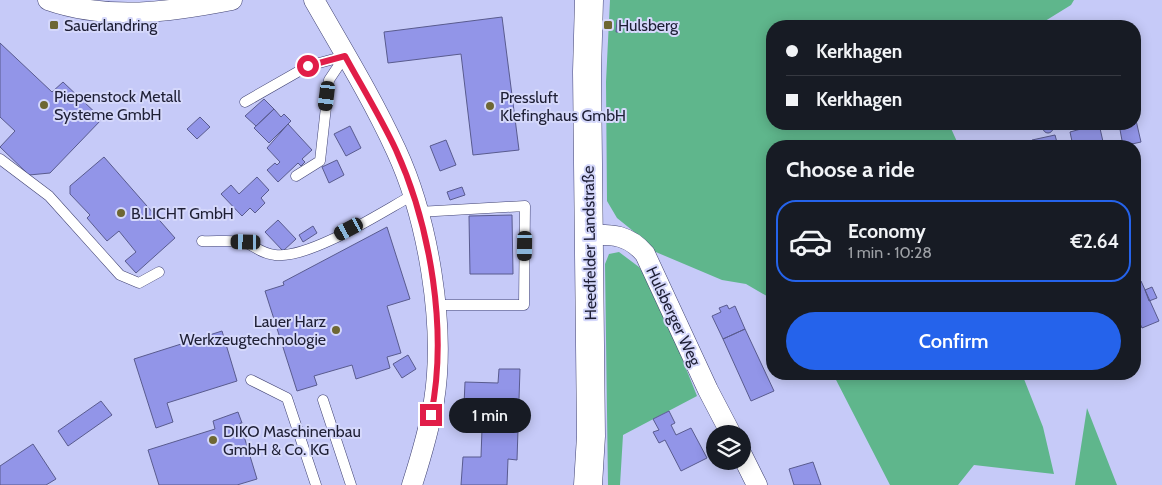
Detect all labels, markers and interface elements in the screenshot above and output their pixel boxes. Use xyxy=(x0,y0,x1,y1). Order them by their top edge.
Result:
place label: Sauerlandring xyxy=(64,16,158,35)
place label: Hulsberg xyxy=(618,16,679,35)
marker: Sauerlandring xyxy=(48,19,60,31)
marker: Hulsberg xyxy=(602,19,614,31)
text: Kerkhagen xyxy=(816,40,902,63)
route start xyxy=(297,55,319,77)
car xyxy=(317,80,336,112)
place label: Piepenstock Metall Systeme GmbH xyxy=(54,87,181,124)
place label: Pressluft Klefinghaus GmbH xyxy=(500,88,626,125)
text: Kerkhagen xyxy=(816,88,902,111)
marker: Piepenstock Metall Systeme GmbH xyxy=(38,99,50,111)
marker: Pressluft Klefinghaus GmbH xyxy=(484,100,496,112)
text: Choose a ride xyxy=(786,156,915,183)
street label: Heedfelder Landstraße xyxy=(579,166,600,320)
place label: B.LICHT GmbH xyxy=(131,204,234,223)
marker: B.LICHT GmbH xyxy=(115,207,127,219)
car xyxy=(332,215,365,243)
icon: car xyxy=(788,219,833,264)
text: Economy xyxy=(848,220,926,243)
text: €2.64 xyxy=(1070,230,1119,253)
car xyxy=(517,231,532,261)
car xyxy=(230,234,261,250)
text: 1 min · 10:28 xyxy=(848,243,932,262)
street label: Hulsberger Weg xyxy=(642,264,705,370)
place label: Lauer Harz Werkzeugtechnologie xyxy=(180,312,326,349)
button: Confirm xyxy=(786,312,1121,370)
marker: Lauer Harz Werkzeugtechnologie xyxy=(330,324,342,336)
callout: 1 min xyxy=(448,398,531,432)
route end xyxy=(420,404,442,426)
text: 1 min xyxy=(472,406,508,425)
place label: DIKO Maschinenbau GmbH & Co. KG xyxy=(223,422,361,459)
map controls xyxy=(706,425,751,470)
button: layers xyxy=(706,425,751,470)
marker: DIKO Maschinenbau GmbH & Co. KG xyxy=(207,434,219,446)

